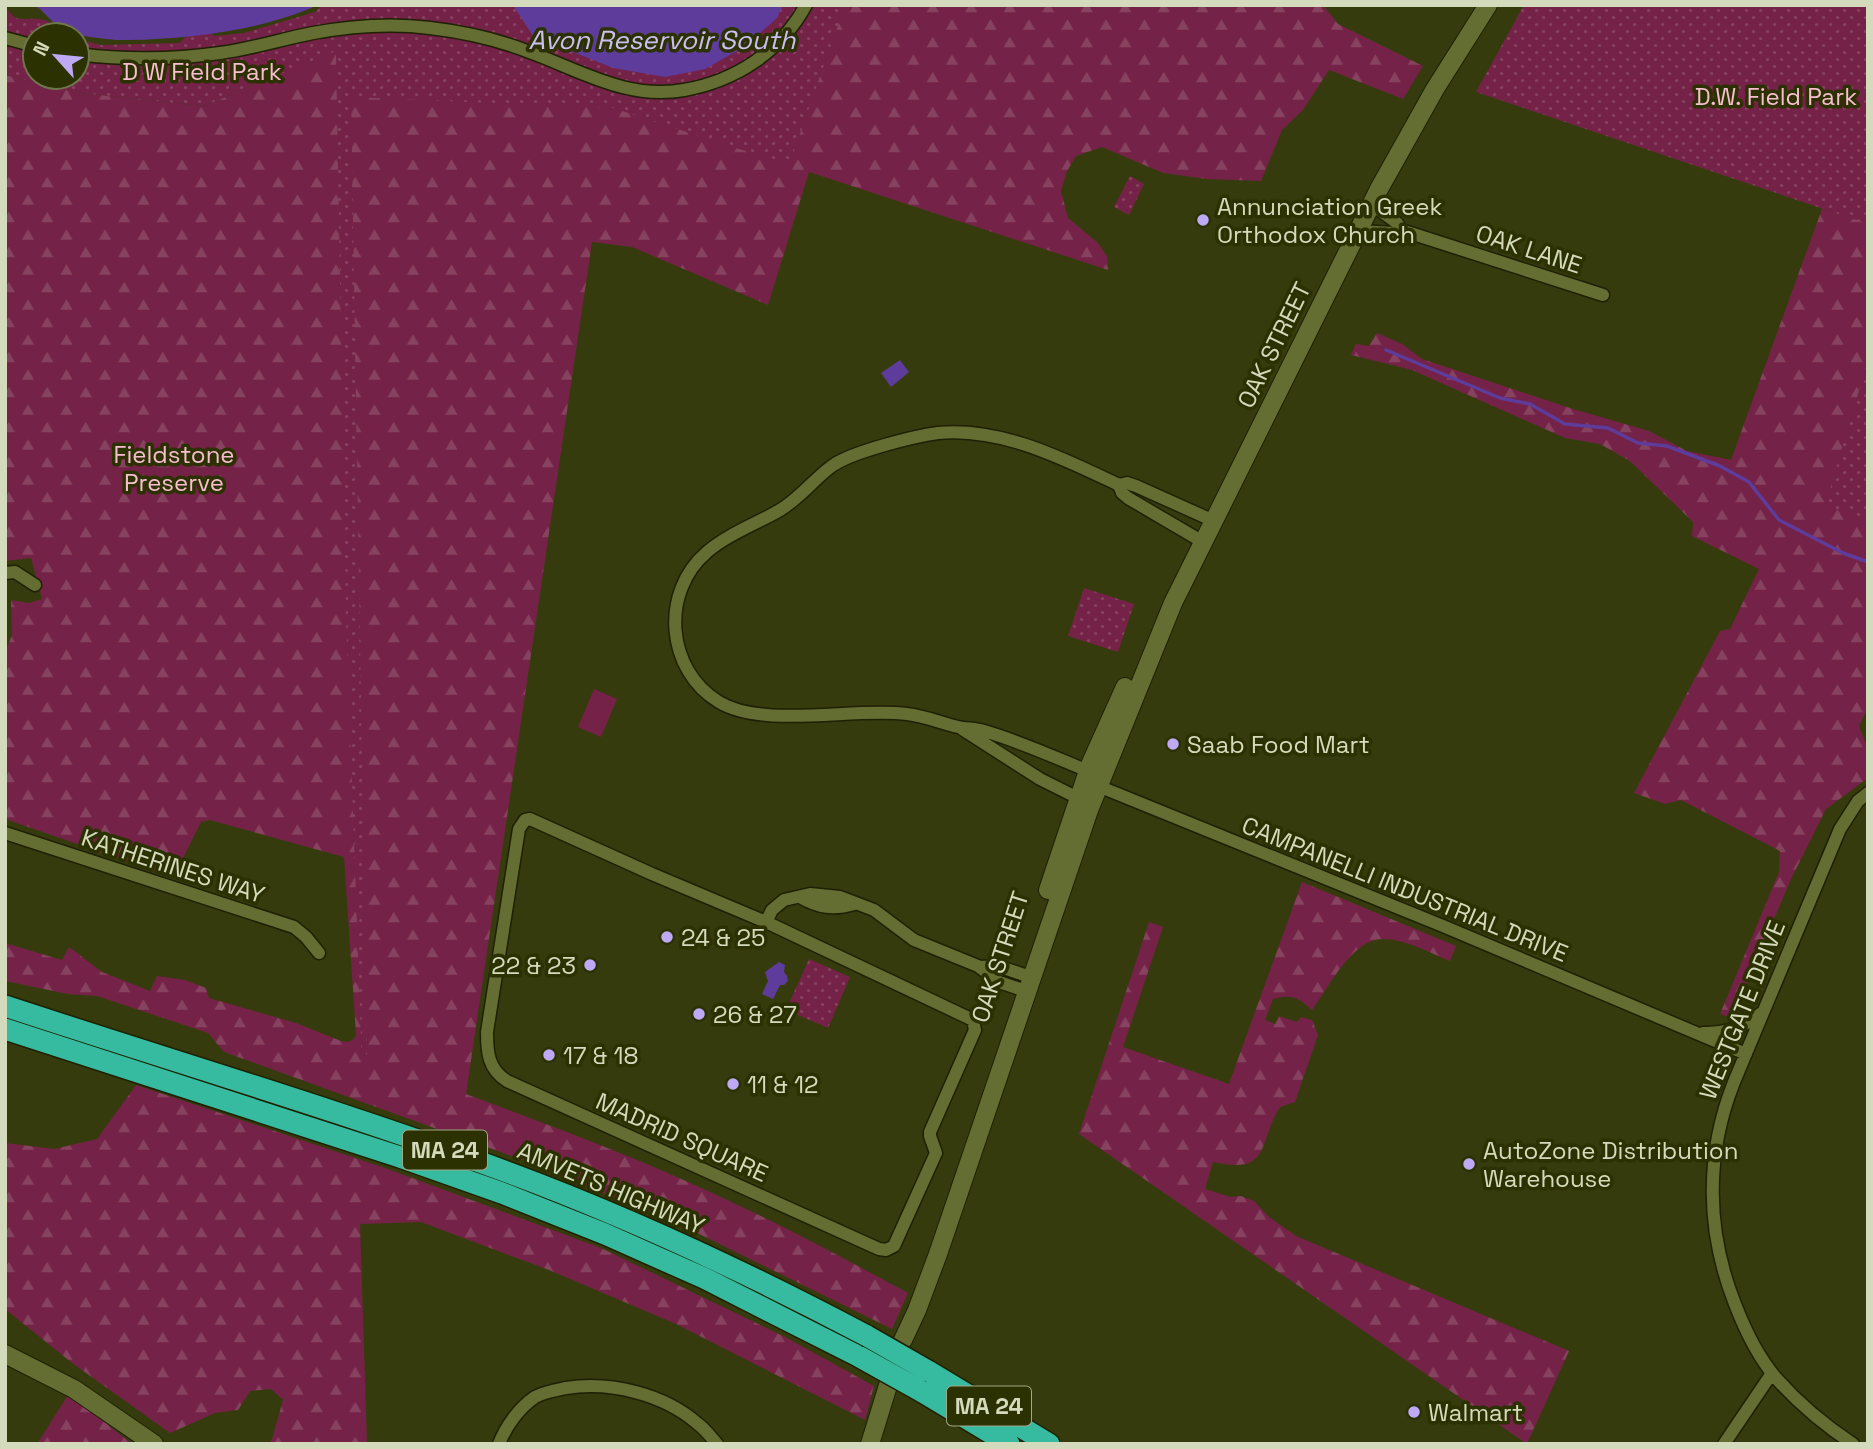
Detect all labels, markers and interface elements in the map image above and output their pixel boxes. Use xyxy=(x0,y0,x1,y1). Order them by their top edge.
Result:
north arrow xyxy=(21,21,91,91)
water label: Avon Reservoir South xyxy=(529,23,797,57)
text: N xyxy=(27,37,55,60)
park label: D W Field Park xyxy=(122,56,282,87)
park label: D.W. Field Park xyxy=(1695,81,1857,112)
place label: Annunciation Greek Orthodox Church xyxy=(1217,191,1443,250)
marker: Annunciation Greek Orthodox Church xyxy=(1195,212,1211,228)
street label: OAK LANE xyxy=(1472,217,1586,281)
street label: OAK STREET xyxy=(1230,277,1318,413)
park label: Fieldstone Preserve xyxy=(113,439,235,498)
place label: Saab Food Mart xyxy=(1187,729,1370,760)
marker: Saab Food Mart xyxy=(1165,736,1181,752)
street label: CAMPANELLI INDUSTRIAL DRIVE xyxy=(1237,809,1573,969)
street label: KATHERINES WAY xyxy=(77,822,269,910)
street label: OAK STREET xyxy=(964,887,1036,1027)
street label: WESTGATE DRIVE xyxy=(1692,916,1792,1104)
place label: 24 & 25 xyxy=(681,922,765,953)
marker: 24 & 25 xyxy=(659,929,675,945)
place label: 22 & 23 xyxy=(491,950,576,981)
marker: 22 & 23 xyxy=(582,957,598,973)
place label: 26 & 27 xyxy=(713,999,797,1030)
marker: 26 & 27 xyxy=(691,1006,707,1022)
place label: 17 & 18 xyxy=(563,1040,638,1071)
marker: 17 & 18 xyxy=(541,1047,557,1063)
place label: 11 & 12 xyxy=(747,1069,818,1100)
marker: 11 & 12 xyxy=(725,1076,741,1092)
street label: MADRID SQUARE xyxy=(591,1085,773,1189)
road number: MA 24 xyxy=(403,1130,487,1170)
street label: AMVETS HIGHWAY xyxy=(513,1135,710,1242)
place label: AutoZone Distribution Warehouse xyxy=(1483,1135,1738,1194)
marker: AutoZone Distribution Warehouse xyxy=(1461,1156,1477,1172)
road number: MA 24 xyxy=(947,1386,1031,1426)
place label: Walmart xyxy=(1428,1397,1523,1428)
marker: Walmart xyxy=(1406,1404,1422,1420)

